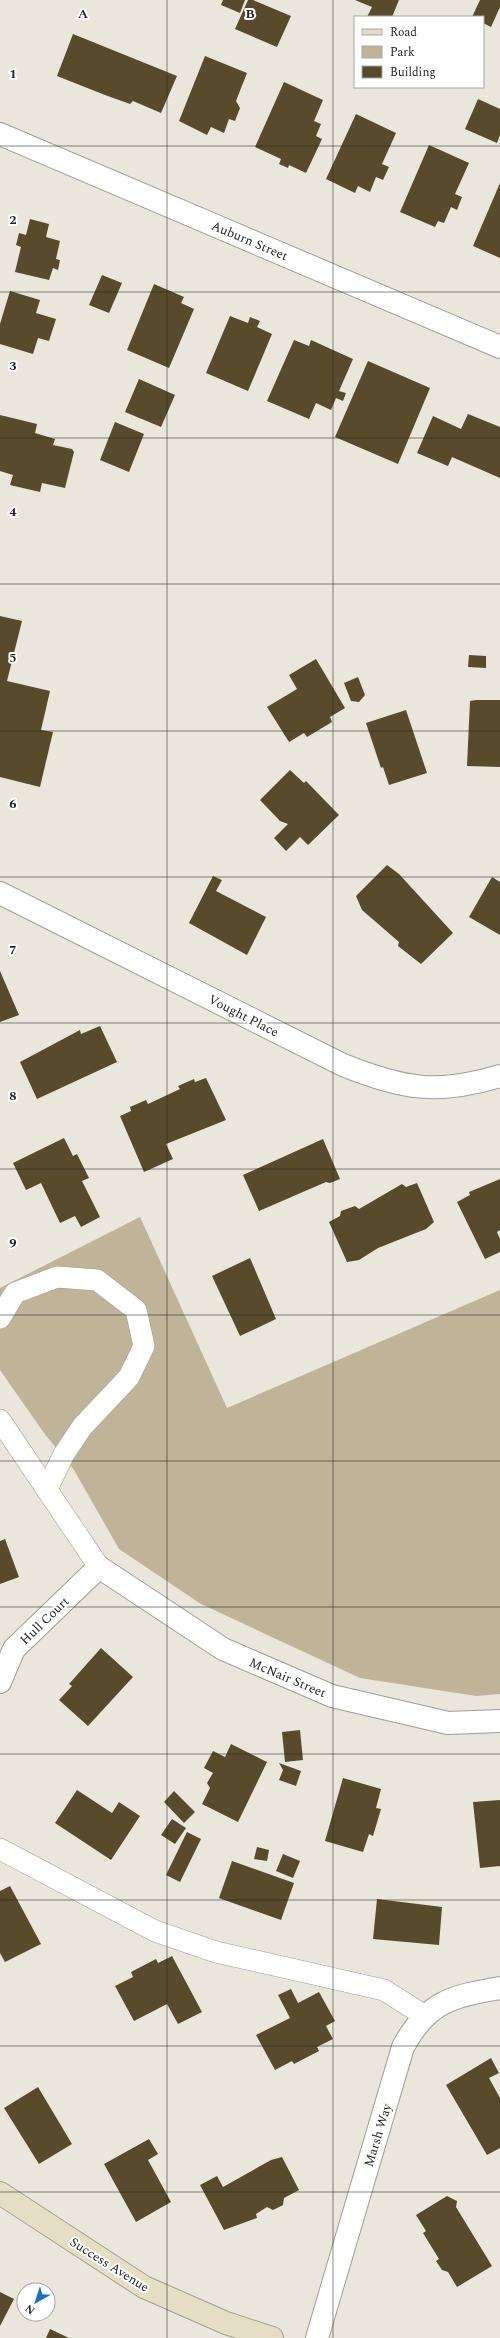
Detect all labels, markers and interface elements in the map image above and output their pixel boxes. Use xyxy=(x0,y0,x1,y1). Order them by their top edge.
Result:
text: A xyxy=(78,4,88,24)
text: B xyxy=(245,4,255,24)
legend xyxy=(354,16,484,88)
text: Road xyxy=(390,23,417,42)
text: Park xyxy=(390,43,415,62)
text: Building xyxy=(390,63,436,82)
text: 1 xyxy=(9,64,17,84)
text: 2 xyxy=(9,210,17,230)
street label: Auburn Street xyxy=(208,216,291,266)
text: 3 xyxy=(9,356,17,376)
text: 4 xyxy=(9,502,17,522)
text: 5 xyxy=(9,648,17,668)
text: 6 xyxy=(9,794,17,814)
text: 7 xyxy=(9,940,17,960)
street label: Vought Place xyxy=(205,990,282,1042)
text: 8 xyxy=(9,1086,17,1106)
text: 9 xyxy=(9,1233,17,1253)
street label: Hull Court xyxy=(15,1592,74,1650)
street label: McNair Street xyxy=(246,1653,330,1703)
street label: Marsh Way xyxy=(359,2100,397,2170)
street label: Success Avenue xyxy=(66,2232,153,2297)
north arrow xyxy=(16,2282,56,2322)
text: N xyxy=(21,2300,39,2319)

